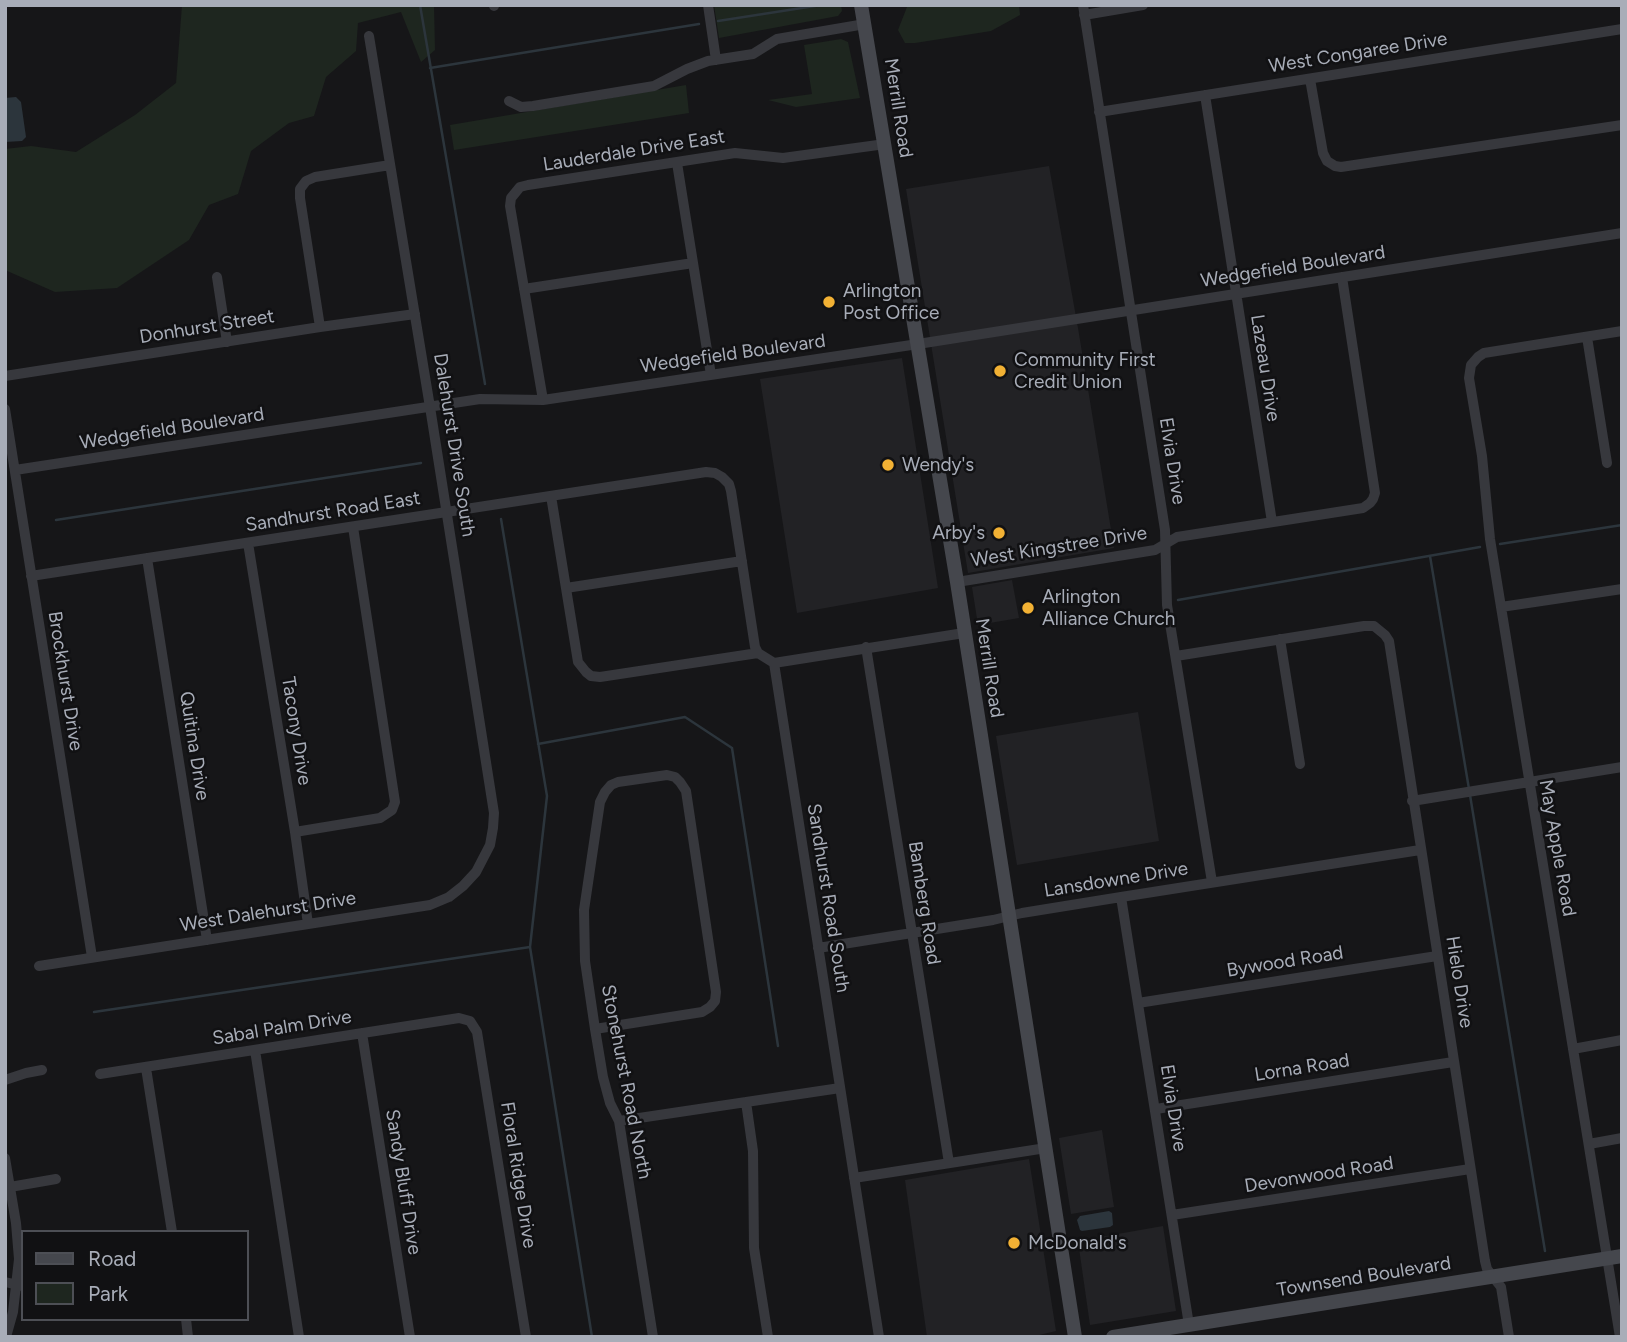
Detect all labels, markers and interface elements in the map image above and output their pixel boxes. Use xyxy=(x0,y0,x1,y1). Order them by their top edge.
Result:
street label: West Congaree Drive xyxy=(1267,28,1449,78)
street label: Merrill Road xyxy=(879,57,917,159)
street label: Lauderdale Drive East xyxy=(541,125,727,177)
street label: Wedgefield Boulevard xyxy=(1199,241,1387,293)
place label: Arlington Post Office xyxy=(843,280,939,324)
marker: Arlington Post Office xyxy=(821,294,837,310)
street label: Donhurst Street xyxy=(138,305,276,349)
street label: Lazeau Drive xyxy=(1245,313,1285,423)
street label: Wedgefield Boulevard xyxy=(639,330,827,378)
place label: Community First Credit Union xyxy=(1014,349,1156,393)
street label: Dalehurst Drive South xyxy=(428,352,480,538)
marker: Community First Credit Union xyxy=(992,363,1008,379)
street label: Wedgefield Boulevard xyxy=(78,403,266,455)
street label: Elvia Drive xyxy=(1154,416,1190,506)
place label: Wendy's xyxy=(902,454,974,476)
marker: Wendy's xyxy=(880,457,896,473)
street label: Sandhurst Road East xyxy=(244,487,422,537)
place label: Arby's xyxy=(932,522,985,544)
street label: West Kingstree Drive xyxy=(969,522,1149,572)
marker: Arby's xyxy=(991,525,1007,541)
place label: Arlington Alliance Church xyxy=(1042,586,1175,630)
marker: Arlington Alliance Church xyxy=(1020,600,1036,616)
street label: Brockhurst Drive xyxy=(43,610,87,752)
street label: Merrill Road xyxy=(970,617,1008,719)
street label: Tacony Drive xyxy=(276,675,316,787)
street label: Quitina Drive xyxy=(174,690,214,802)
street label: May Apple Road xyxy=(1534,778,1580,918)
street label: Sandhurst Road South xyxy=(802,802,854,994)
street label: Bamberg Road xyxy=(903,839,945,967)
street label: Lansdowne Drive xyxy=(1042,857,1190,903)
street label: West Dalehurst Drive xyxy=(178,887,358,937)
street label: Hielo Drive xyxy=(1440,934,1478,1030)
street label: Bywood Road xyxy=(1225,942,1345,982)
street label: Stonehurst Road North xyxy=(596,983,656,1181)
street label: Sabal Palm Drive xyxy=(211,1006,353,1050)
street label: Lorna Road xyxy=(1253,1049,1351,1087)
street label: Elvia Drive xyxy=(1155,1063,1191,1153)
street label: Floral Ridge Drive xyxy=(495,1100,541,1250)
street label: Sandy Bluff Drive xyxy=(380,1108,426,1256)
street label: Devonwood Road xyxy=(1243,1152,1395,1198)
legend xyxy=(21,1230,248,1321)
place label: McDonald's xyxy=(1028,1232,1127,1254)
marker: McDonald's xyxy=(1006,1235,1022,1251)
text: Road xyxy=(88,1246,136,1271)
street label: Townsend Boulevard xyxy=(1275,1252,1453,1302)
text: Park xyxy=(88,1281,128,1306)

